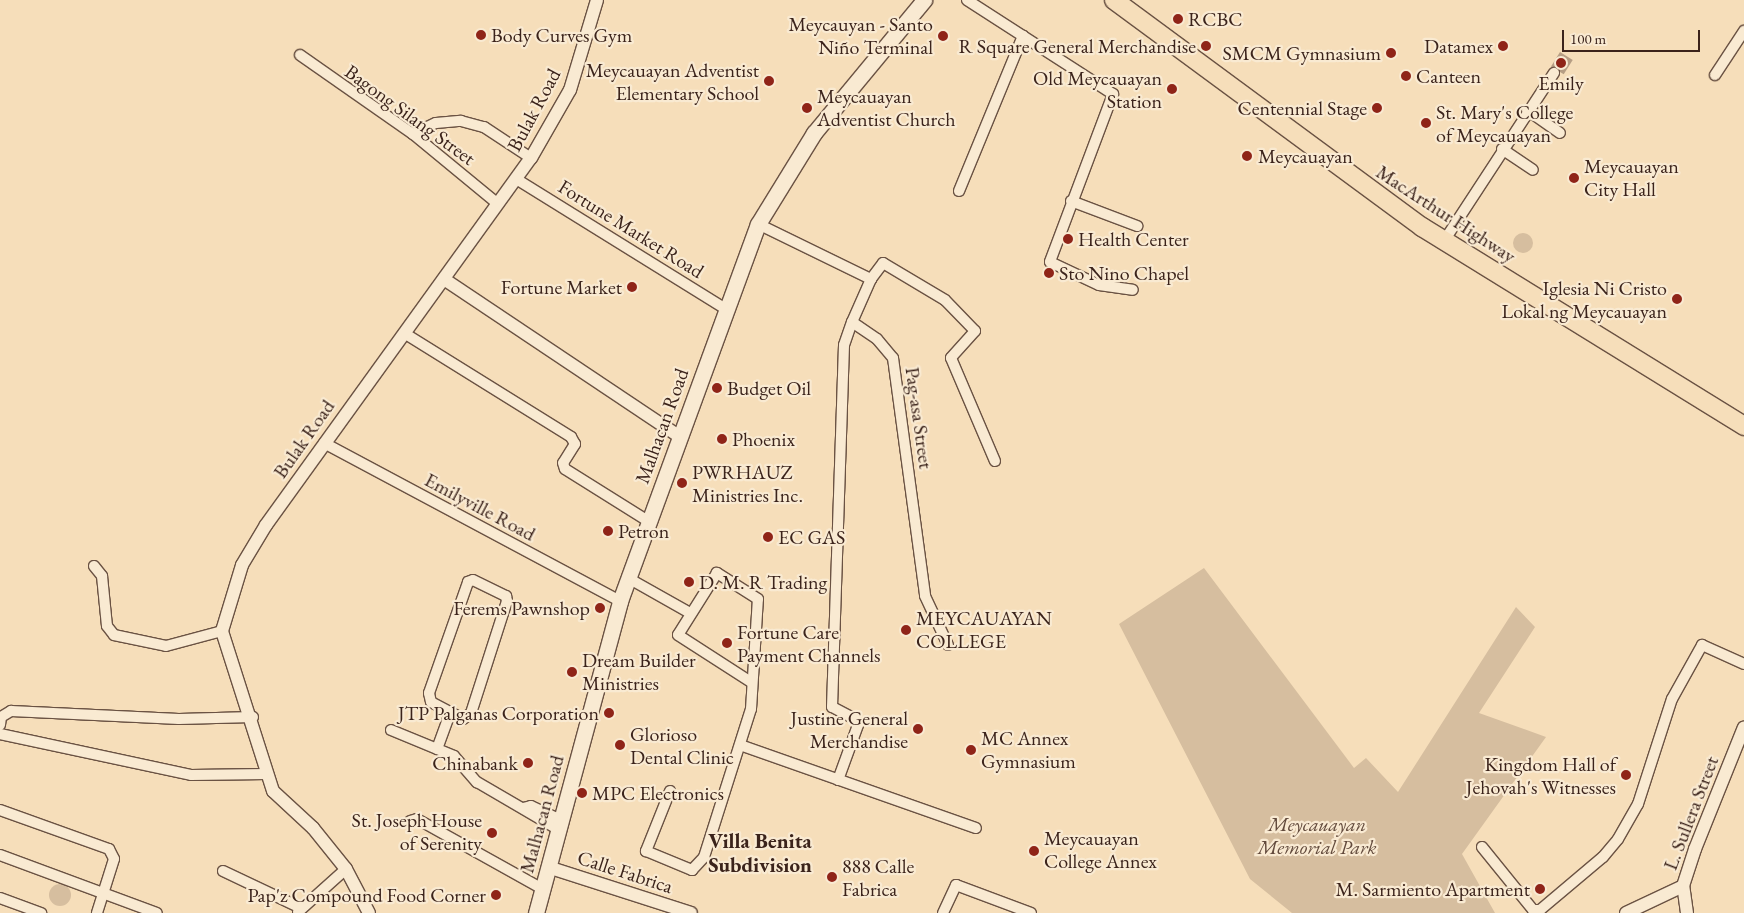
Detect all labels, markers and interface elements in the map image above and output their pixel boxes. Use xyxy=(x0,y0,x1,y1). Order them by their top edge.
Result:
place label: RCBC xyxy=(1188,7,1242,31)
place label: Meycauyan - Santo Niño Terminal xyxy=(788,12,933,59)
marker: RCBC xyxy=(1172,13,1184,25)
scale bar xyxy=(1564,20,1702,52)
place label: Body Curves Gym xyxy=(491,23,632,47)
marker: Body Curves Gym xyxy=(475,29,487,41)
text: 100 m xyxy=(1570,29,1606,48)
marker: Meycauyan - Santo Niño Terminal xyxy=(937,30,949,42)
place label: R Square General Merchandise xyxy=(958,34,1196,58)
place label: Datamex xyxy=(1424,34,1493,58)
marker: R Square General Merchandise xyxy=(1200,40,1212,52)
marker: Datamex xyxy=(1497,40,1509,52)
place label: SMCM Gymnasium xyxy=(1223,41,1381,65)
marker: SMCM Gymnasium xyxy=(1385,47,1397,59)
marker: Emily xyxy=(1555,57,1567,69)
place label: Meycauayan Adventist Elementary School xyxy=(586,58,759,105)
street label: Bagong Silang Street xyxy=(340,60,480,170)
place label: Canteen xyxy=(1416,64,1481,88)
street label: Bulak Road xyxy=(502,65,566,155)
place label: Old Meycauayan Station xyxy=(1033,66,1162,113)
marker: Canteen xyxy=(1400,70,1412,82)
place label: Emily xyxy=(1538,71,1584,95)
marker: Meycauayan Adventist Elementary School xyxy=(763,75,775,87)
marker: Old Meycauayan Station xyxy=(1166,83,1178,95)
place label: Meycauayan Adventist Church xyxy=(817,84,956,131)
place label: Centennial Stage xyxy=(1238,96,1367,120)
place label: St. Mary's College of Meycauayan xyxy=(1436,100,1573,147)
marker: Meycauayan Adventist Church xyxy=(801,102,813,114)
marker: Centennial Stage xyxy=(1371,102,1383,114)
marker: St. Mary's College of Meycauayan xyxy=(1420,117,1432,129)
place label: Meycauayan xyxy=(1258,144,1353,168)
marker: Meycauayan xyxy=(1240,149,1254,163)
place label: Meycauayan City Hall xyxy=(1584,155,1679,202)
street label: MacArthur Highway xyxy=(1372,160,1520,268)
marker: Meycauayan City Hall xyxy=(1568,172,1580,184)
street label: Fortune Market Road xyxy=(554,175,708,283)
place label: Health Center xyxy=(1078,227,1189,251)
marker: Health Center xyxy=(1062,233,1074,245)
place label: Sto Nino Chapel xyxy=(1059,261,1189,285)
marker: Sto Nino Chapel xyxy=(1043,267,1055,279)
place label: Fortune Market xyxy=(501,275,622,299)
place label: Iglesia Ni Cristo Lokal ng Meycauayan xyxy=(1501,276,1667,323)
marker: Fortune Market xyxy=(626,281,638,293)
marker: Iglesia Ni Cristo Lokal ng Meycauayan xyxy=(1671,293,1683,305)
street label: Malhacan Road xyxy=(630,365,694,487)
street label: Pag-asa Street xyxy=(900,366,938,470)
place label: Budget Oil xyxy=(727,376,811,400)
marker: Budget Oil xyxy=(711,382,723,394)
street label: Bulak Road xyxy=(268,395,340,483)
place label: Phoenix xyxy=(732,427,795,451)
marker: Phoenix xyxy=(716,433,728,445)
place label: PWRHAUZ Ministries Inc. xyxy=(692,460,803,507)
street label: Emilyville Road xyxy=(420,468,540,546)
marker: PWRHAUZ Ministries Inc. xyxy=(676,477,688,489)
place label: Petron xyxy=(618,519,669,543)
marker: Petron xyxy=(602,525,614,537)
place label: EC GAS xyxy=(778,525,845,549)
marker: EC GAS xyxy=(762,531,774,543)
place label: D. M. R Trading xyxy=(699,570,827,594)
marker: D. M. R Trading xyxy=(683,576,695,588)
place label: Ferems Pawnshop xyxy=(453,596,590,620)
marker: Ferems Pawnshop xyxy=(594,602,606,614)
place label: MEYCAUAYAN COLLEGE xyxy=(916,606,1052,653)
place label: Fortune Care Payment Channels xyxy=(737,620,880,667)
marker: MEYCAUAYAN COLLEGE xyxy=(900,624,912,636)
marker: Fortune Care Payment Channels xyxy=(721,637,733,649)
place label: Dream Builder Ministries xyxy=(582,648,696,695)
marker: Dream Builder Ministries xyxy=(566,666,578,678)
place label: JTP Palganas Corporation xyxy=(398,701,599,725)
place label: Justine General Merchandise xyxy=(790,706,908,753)
marker: JTP Palganas Corporation xyxy=(603,707,615,719)
place label: Glorioso Dental Clinic xyxy=(630,722,734,769)
marker: Justine General Merchandise xyxy=(912,723,924,735)
place label: MC Annex Gymnasium xyxy=(981,726,1076,773)
marker: Glorioso Dental Clinic xyxy=(614,739,626,751)
marker: MC Annex Gymnasium xyxy=(965,744,977,756)
place label: Chinabank xyxy=(432,751,518,775)
street label: Malhacan Road xyxy=(515,752,569,876)
place label: Kingdom Hall of Jehovah's Witnesses xyxy=(1466,752,1616,799)
street label: L. Sullera Street xyxy=(1658,753,1724,873)
marker: Chinabank xyxy=(522,757,534,769)
marker: Kingdom Hall of Jehovah's Witnesses xyxy=(1620,769,1632,781)
place label: MPC Electronics xyxy=(592,781,724,805)
marker: MPC Electronics xyxy=(576,787,588,799)
place label: St. Joseph House of Serenity xyxy=(352,809,482,856)
park label: Meycauayan Memorial Park xyxy=(1257,812,1377,859)
marker: St. Joseph House of Serenity xyxy=(486,827,498,839)
place label: Meycauayan College Annex xyxy=(1044,827,1157,874)
district label: Villa Benita Subdivision xyxy=(708,828,812,878)
street label: Calle Fabrica xyxy=(574,845,676,899)
marker: Meycauayan College Annex xyxy=(1028,845,1040,857)
place label: 888 Calle Fabrica xyxy=(842,854,914,901)
marker: 888 Calle Fabrica xyxy=(826,871,838,883)
place label: M. Sarmiento Apartment xyxy=(1335,877,1530,901)
place label: Pap'z Compound Food Corner xyxy=(248,883,486,907)
marker: M. Sarmiento Apartment xyxy=(1534,883,1546,895)
marker: Pap'z Compound Food Corner xyxy=(490,889,502,901)

